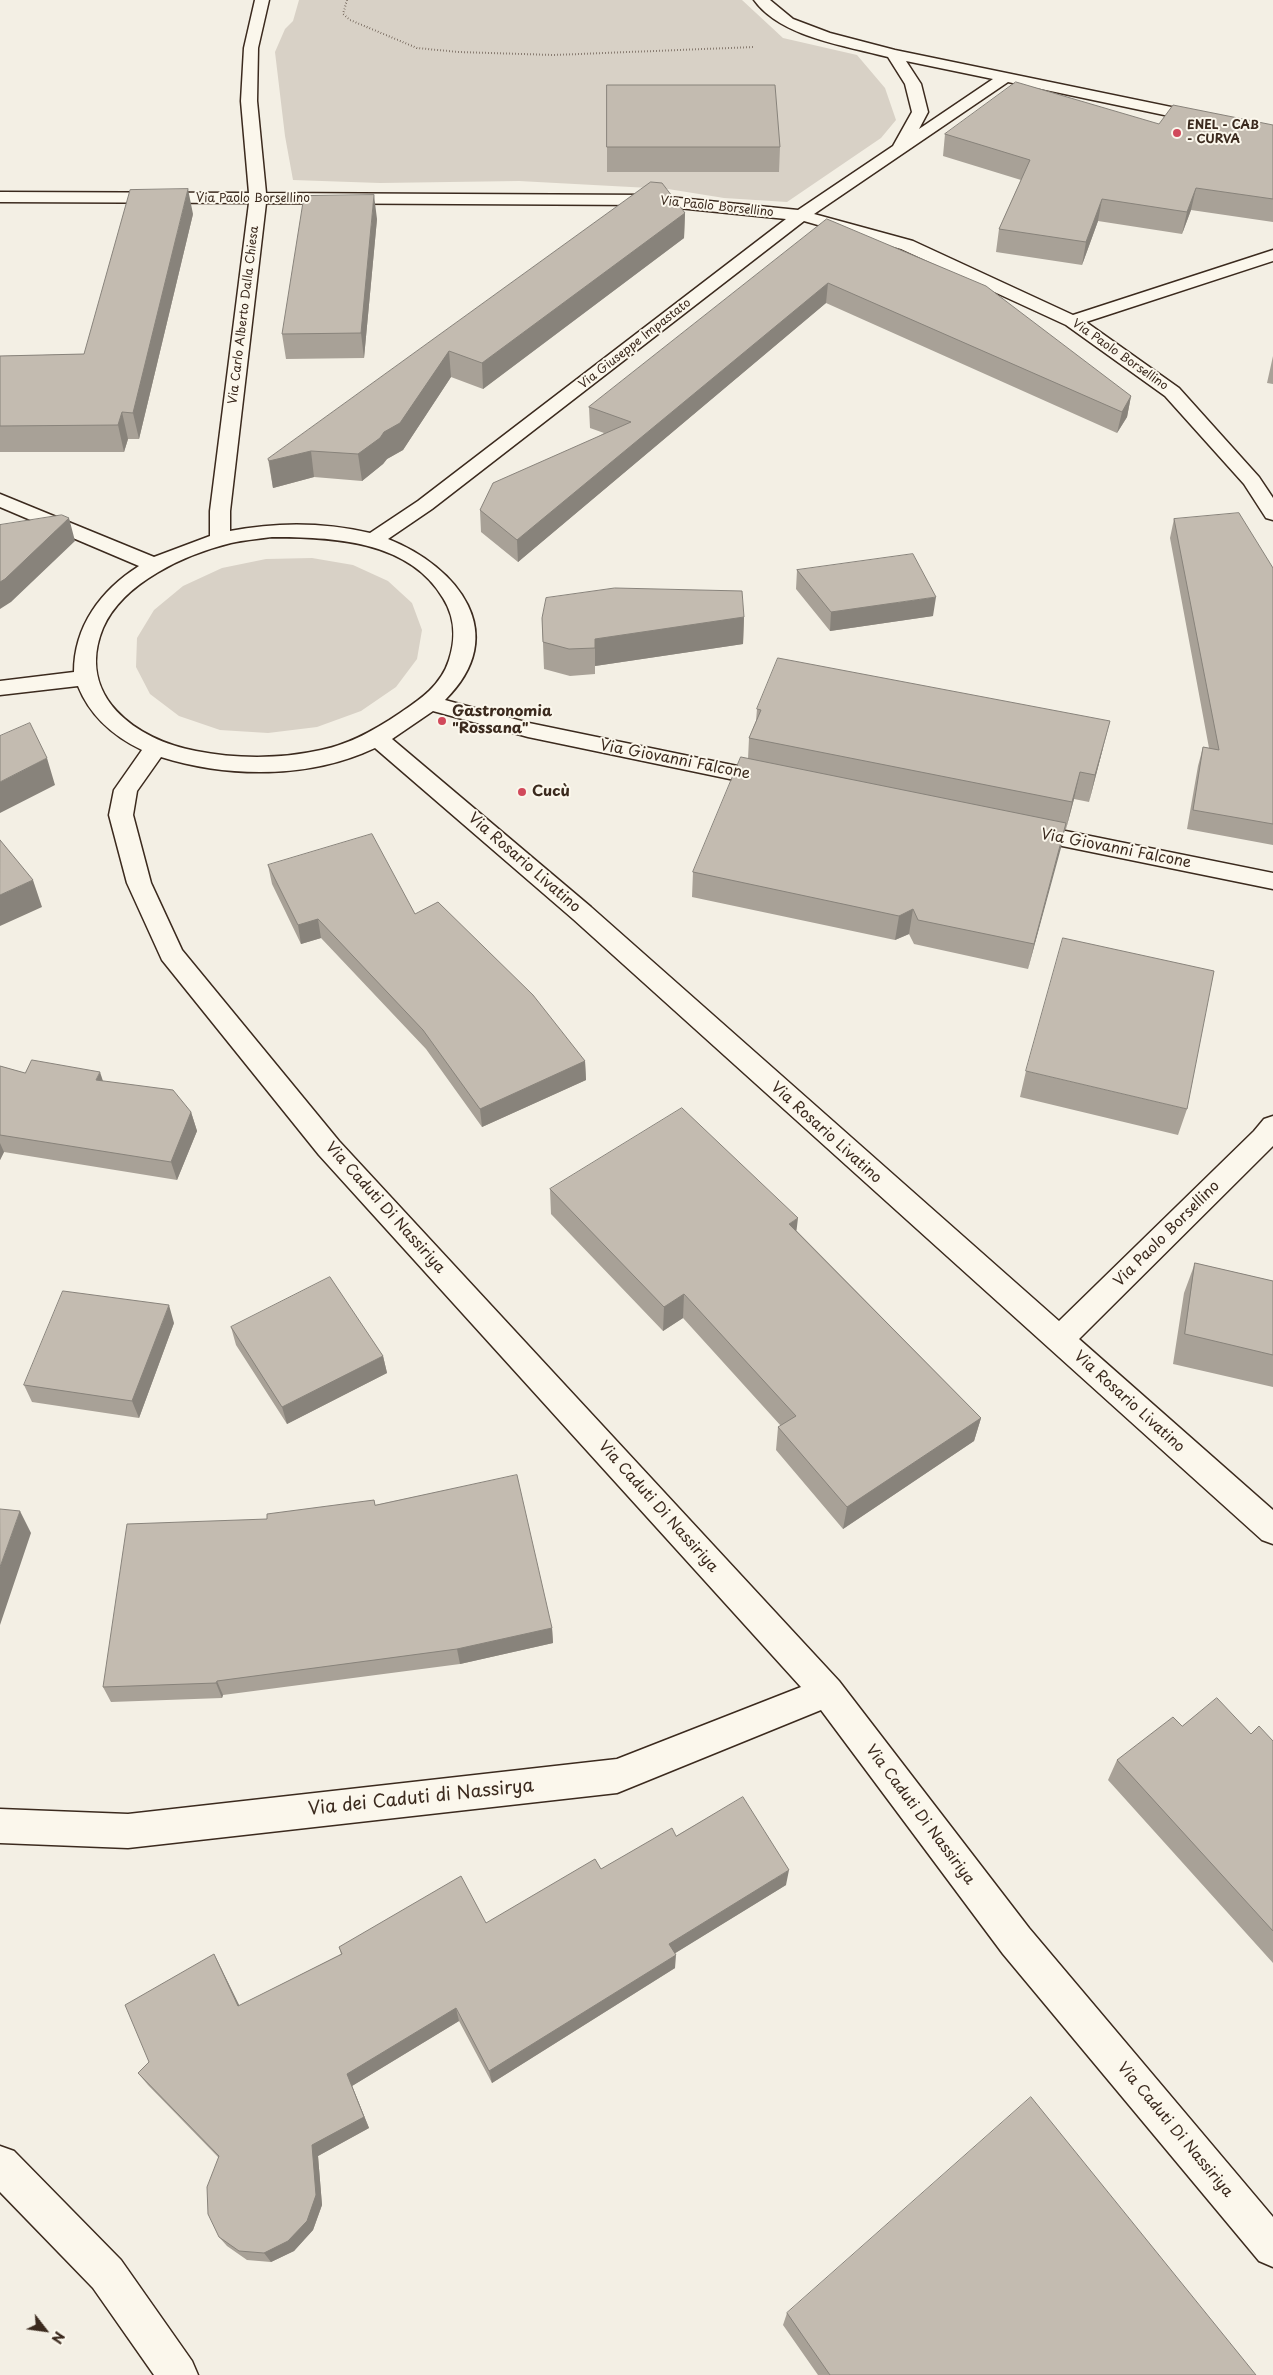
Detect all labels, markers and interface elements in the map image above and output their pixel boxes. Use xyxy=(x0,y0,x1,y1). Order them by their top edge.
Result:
place label: ENEL - CAB - CURVA xyxy=(1187,119,1259,147)
marker: ENEL - CAB - CURVA xyxy=(1171,127,1183,139)
street label: Via Paolo Borsellino xyxy=(196,192,310,206)
street label: Via Paolo Borsellino xyxy=(660,194,774,220)
street label: Via Carlo Alberto Dalla Chiesa xyxy=(226,225,262,405)
street label: Via Giuseppe Impastato xyxy=(576,296,694,392)
street label: Via Paolo Borsellino xyxy=(1069,316,1171,394)
place label: Gastronomia "Rossana" xyxy=(452,703,552,738)
marker: Gastronomia "Rossana" xyxy=(436,715,448,727)
street label: Via Giovanni Falcone xyxy=(598,737,752,783)
place label: Cucù xyxy=(532,783,570,801)
marker: Cucù xyxy=(516,786,528,798)
street label: Via Rosario Livatino xyxy=(464,809,584,917)
street label: Via Giovanni Falcone xyxy=(1039,826,1193,872)
street label: Via Rosario Livatino xyxy=(767,1079,885,1187)
street label: Via Caduti Di Nassiriya xyxy=(321,1139,449,1277)
street label: Via Paolo Borsellino xyxy=(1110,1177,1224,1291)
street label: Via Rosario Livatino xyxy=(1070,1348,1188,1456)
street label: Via Caduti Di Nassiriya xyxy=(594,1438,722,1576)
street label: Via Caduti Di Nassiriya xyxy=(862,1742,978,1888)
street label: Via dei Caduti di Nassirya xyxy=(307,1775,535,1821)
street label: Via Caduti Di Nassiriya xyxy=(1113,2059,1237,2201)
north arrow xyxy=(20,2305,70,2355)
text: N xyxy=(47,2328,70,2348)

